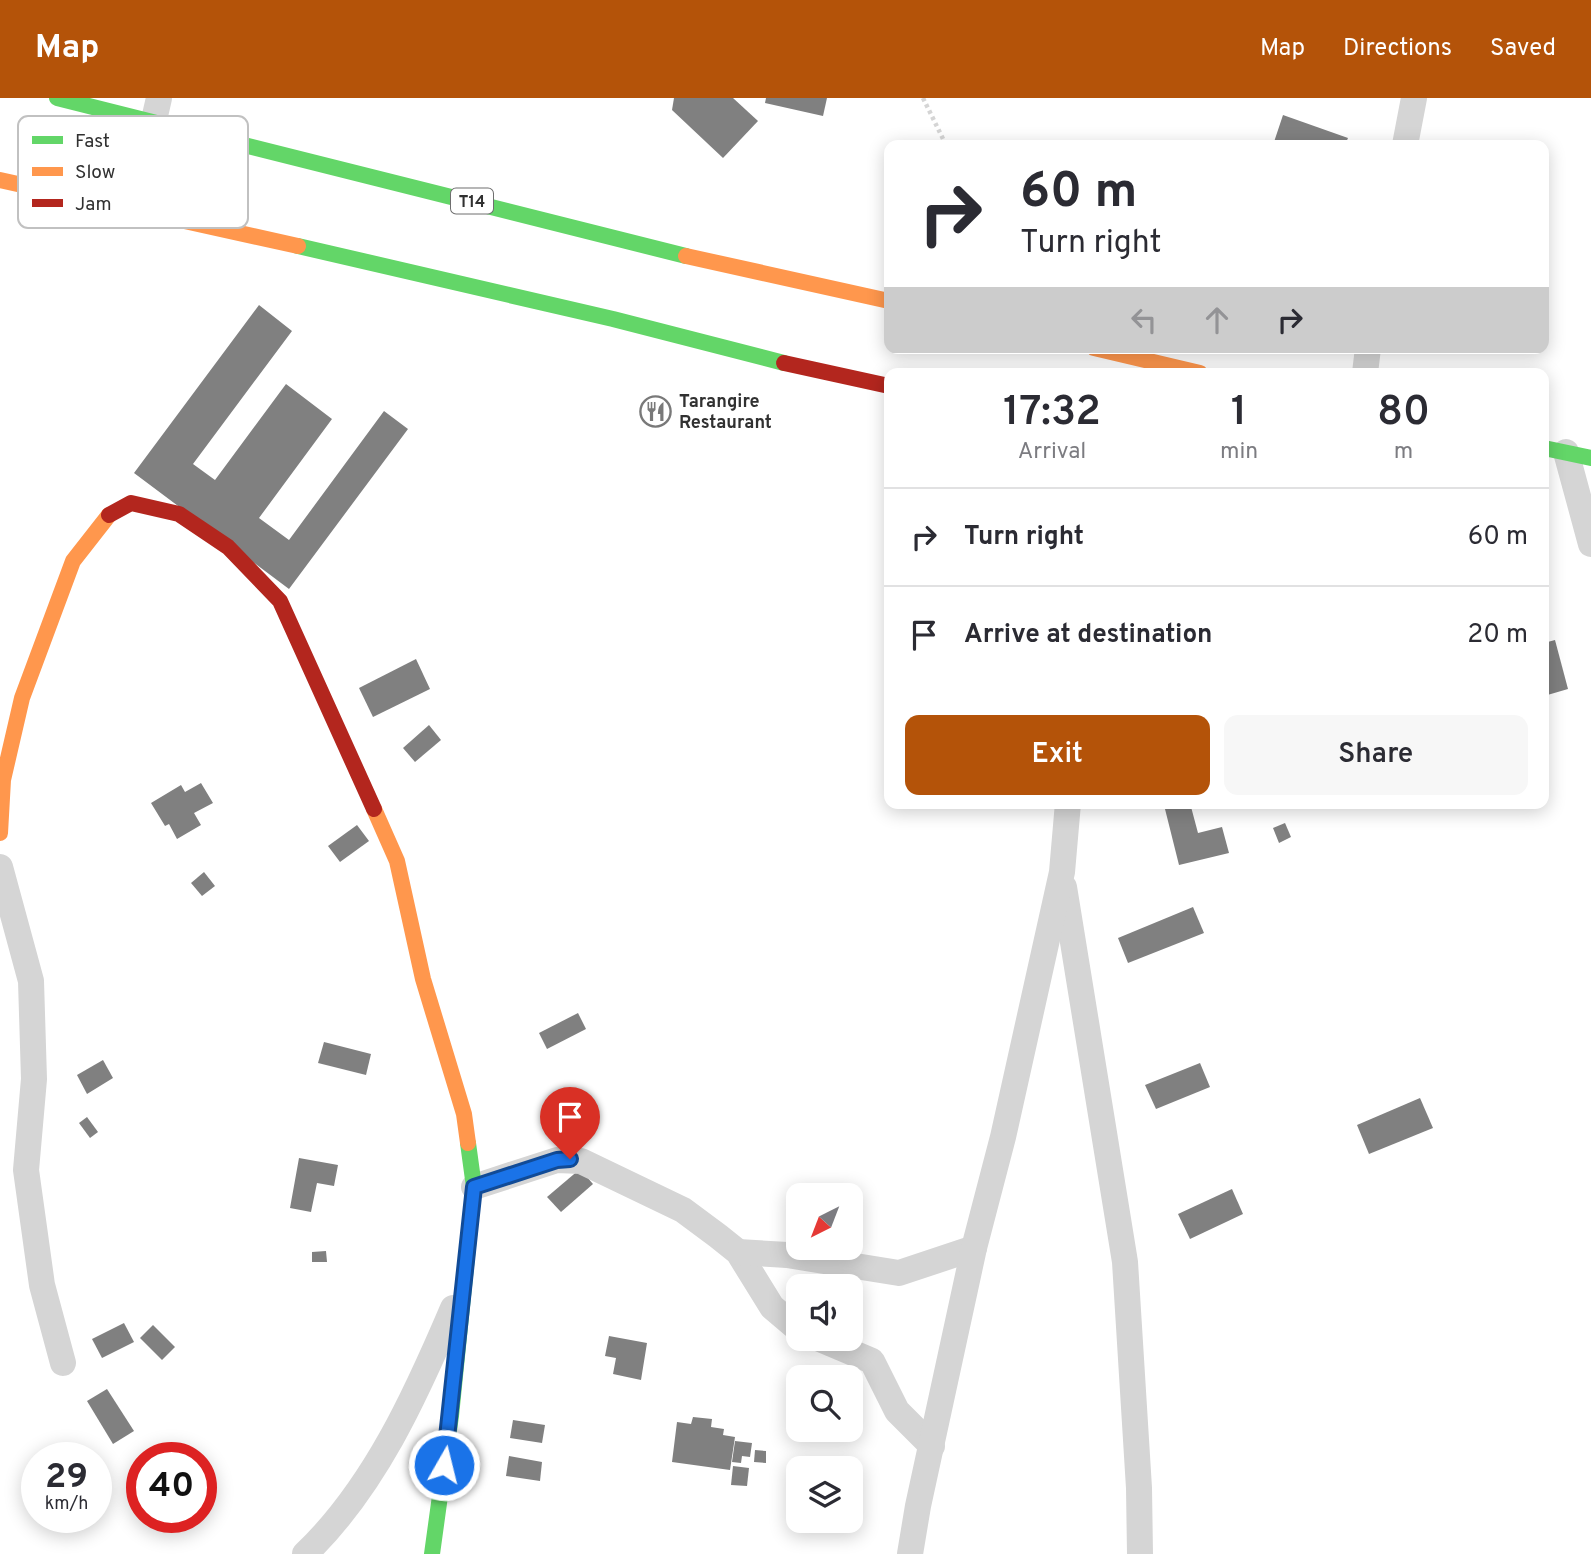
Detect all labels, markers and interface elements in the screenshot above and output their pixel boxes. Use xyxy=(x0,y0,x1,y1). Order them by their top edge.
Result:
text: Map xyxy=(35,28,99,70)
text: Map xyxy=(1260,34,1305,64)
text: Directions xyxy=(1343,34,1452,64)
text: Saved xyxy=(1490,34,1556,64)
legend xyxy=(18,116,248,228)
text: Fast xyxy=(75,130,110,154)
text: Slow xyxy=(75,161,115,185)
text: 60 m xyxy=(1020,163,1138,225)
icon: right xyxy=(905,168,996,259)
road number: T14 xyxy=(451,188,493,214)
text: Jam xyxy=(75,193,112,217)
text: Turn right xyxy=(1020,224,1162,264)
icon: left xyxy=(1125,301,1163,339)
icon: ahead xyxy=(1198,301,1236,339)
icon: right xyxy=(1271,301,1309,339)
text: 17:32 xyxy=(1003,387,1101,440)
text: 1 xyxy=(1231,387,1247,440)
text: 80 xyxy=(1377,387,1430,440)
place label: Tarangire Restaurant xyxy=(679,391,772,435)
restaurant icon: Tarangire Restaurant xyxy=(639,394,673,428)
text: Arrival xyxy=(1018,438,1086,467)
text: min xyxy=(1220,438,1258,467)
text: m xyxy=(1394,438,1413,467)
icon: right xyxy=(905,518,943,556)
text: Turn right xyxy=(964,521,1084,554)
text: 60 m xyxy=(1468,521,1528,554)
icon: arrive xyxy=(905,616,943,654)
text: Arrive at destination xyxy=(964,619,1212,652)
text: 20 m xyxy=(1467,619,1528,652)
button: Exit xyxy=(905,715,1210,795)
button: Share xyxy=(1224,715,1528,795)
pin xyxy=(540,1087,600,1159)
icon: arrive xyxy=(551,1098,589,1136)
north arrow xyxy=(786,1183,863,1260)
map controls xyxy=(786,1183,863,1533)
button: sound xyxy=(786,1274,863,1351)
button: search xyxy=(786,1365,863,1442)
position arrow xyxy=(407,1428,481,1502)
speed limit sign: 40 xyxy=(126,1442,217,1533)
text: 29 xyxy=(45,1456,88,1500)
button: layers xyxy=(786,1456,863,1533)
text: km/h xyxy=(45,1493,88,1516)

